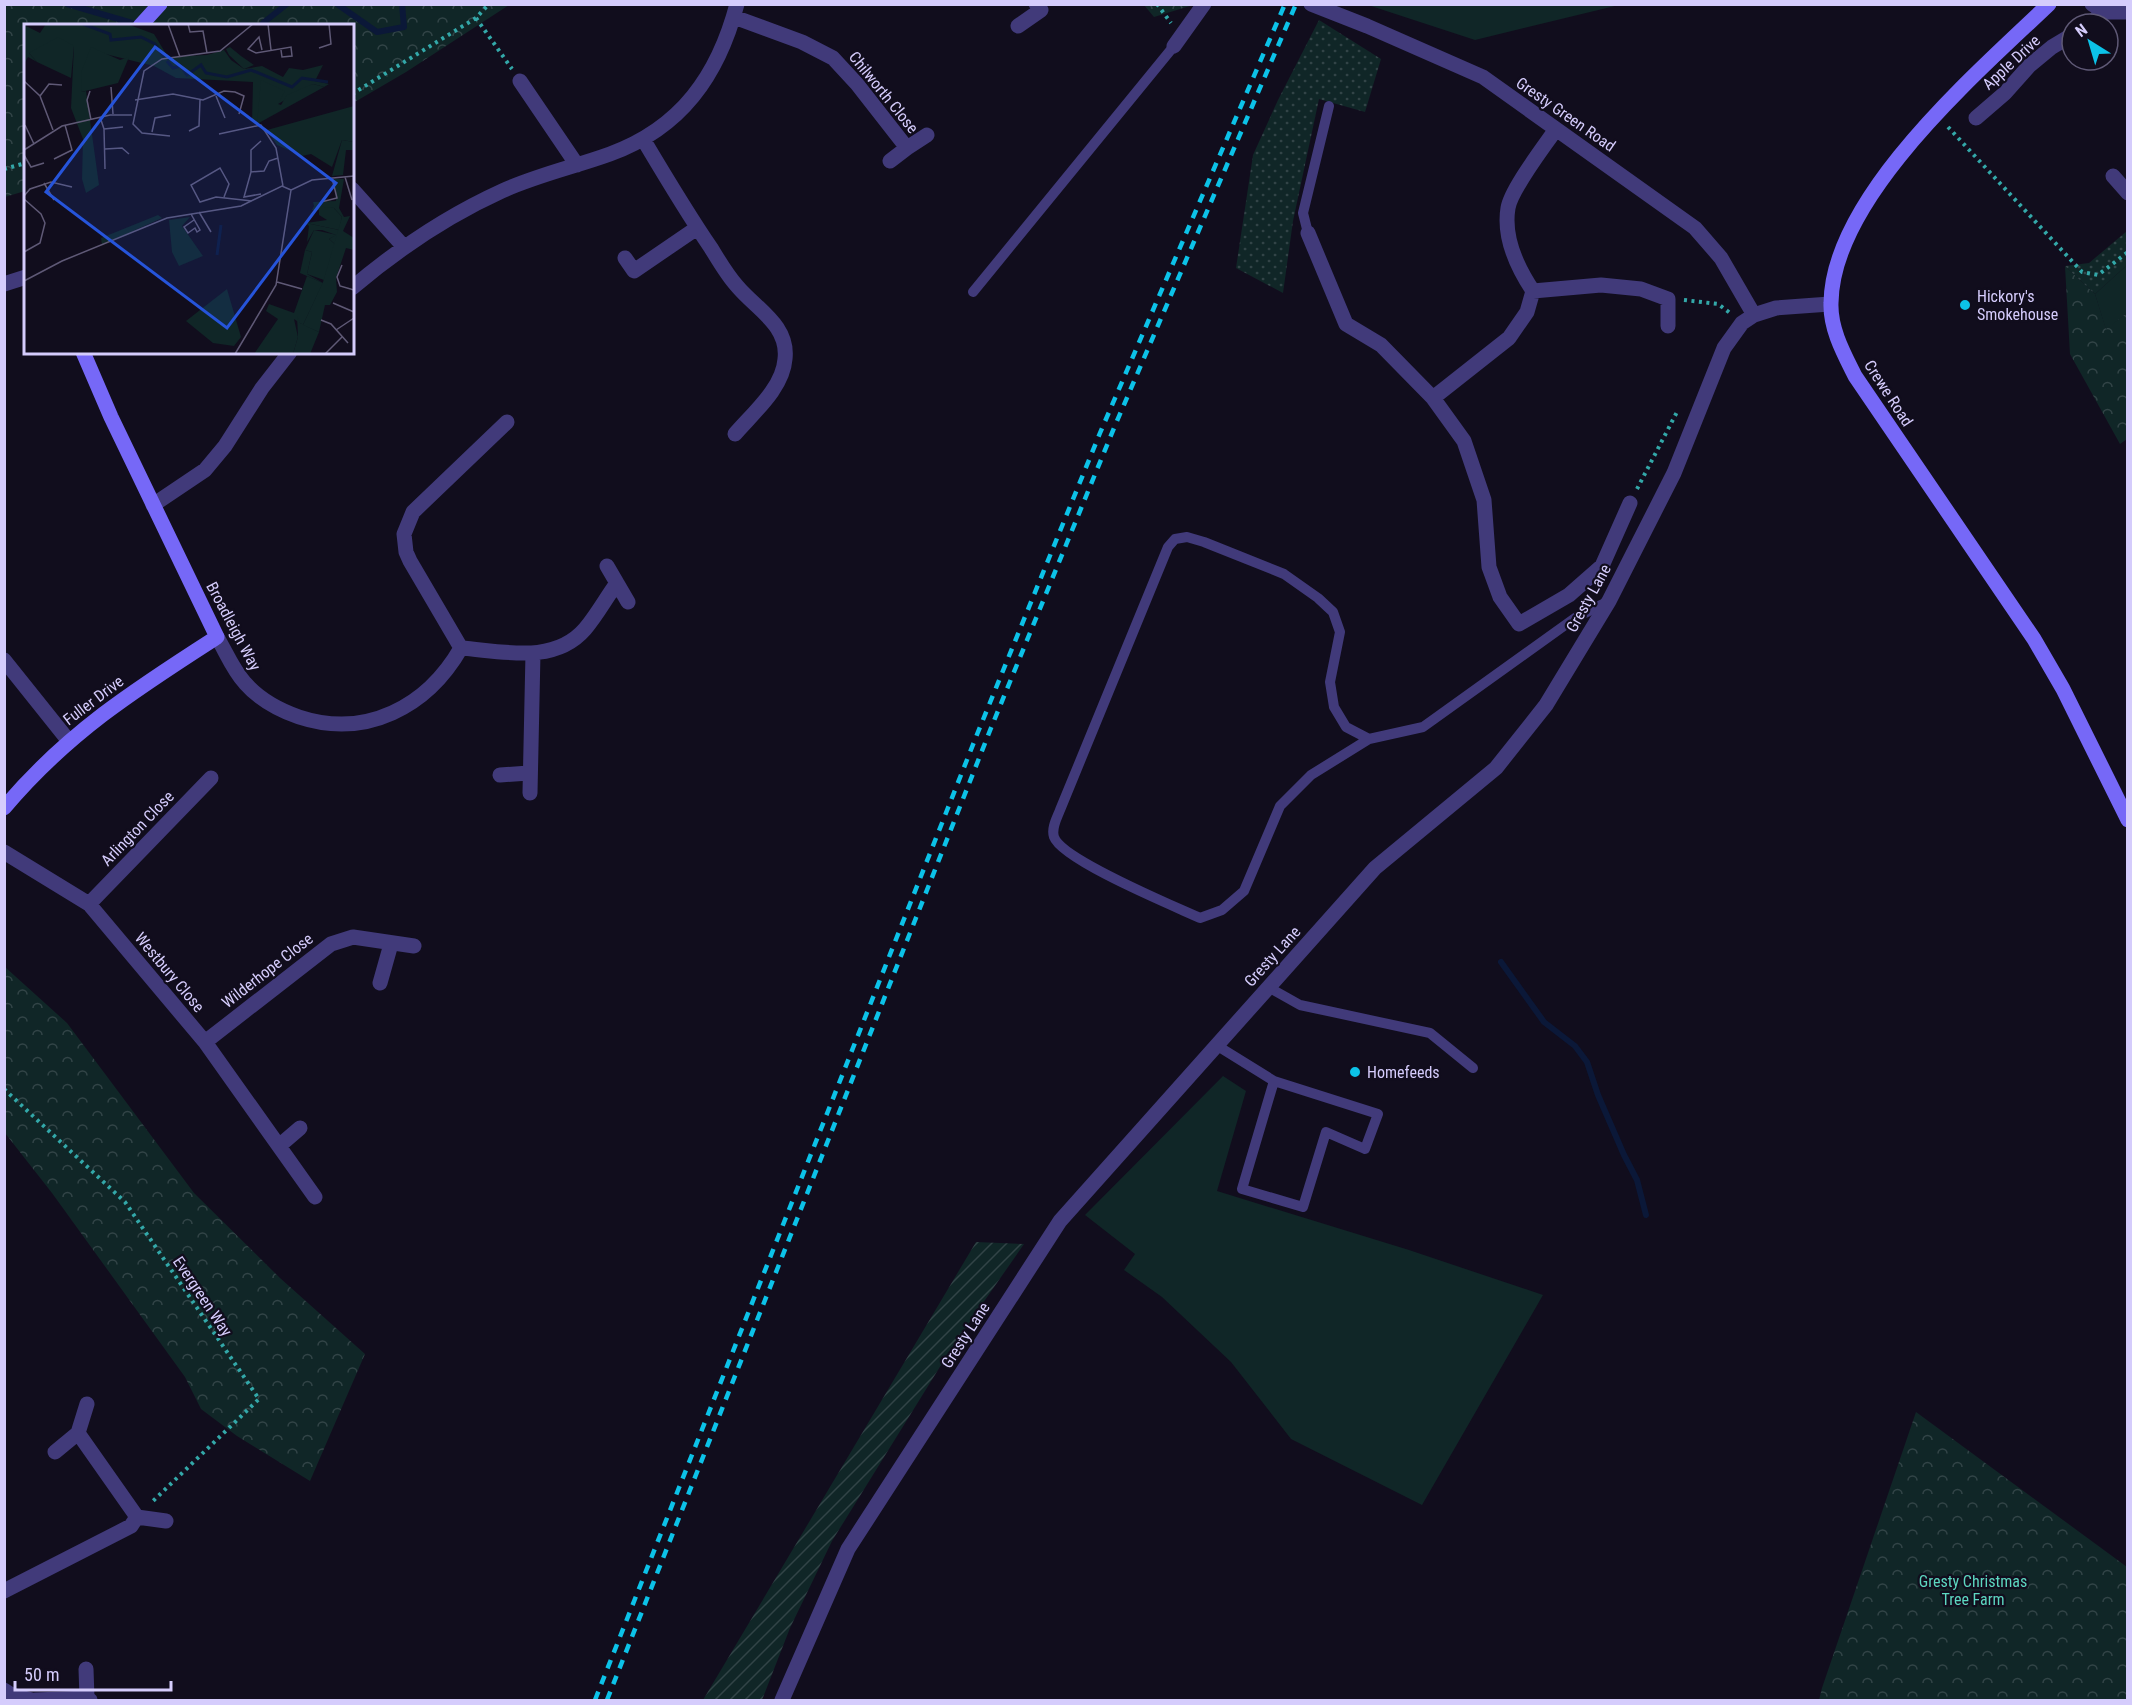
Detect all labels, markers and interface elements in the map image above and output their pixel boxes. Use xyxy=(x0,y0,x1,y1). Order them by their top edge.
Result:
north arrow xyxy=(2060,12,2120,72)
text: N xyxy=(2072,20,2091,41)
inset map xyxy=(24,24,354,354)
street label: Apple Drive xyxy=(1979,31,2044,94)
street label: Chilworth Close xyxy=(845,48,922,137)
street label: Gresty Green Road xyxy=(1512,73,1619,156)
place label: Hickory's Smokehouse xyxy=(1977,287,2058,324)
marker: Hickory's Smokehouse xyxy=(1958,298,1972,312)
street label: Crewe Road xyxy=(1860,357,1917,430)
street label: Gresty Lane xyxy=(1562,561,1615,635)
street label: Broadleigh Way xyxy=(202,579,265,674)
street label: Fuller Drive xyxy=(59,672,127,729)
street label: Arlington Close xyxy=(97,787,178,870)
street label: Gresty Lane xyxy=(1240,922,1304,990)
street label: Westbury Close xyxy=(131,929,208,1016)
street label: Wilderhope Close xyxy=(218,929,317,1012)
place label: Homefeeds xyxy=(1367,1063,1440,1082)
marker: Homefeeds xyxy=(1348,1065,1362,1079)
street label: Evergreen Way xyxy=(169,1253,236,1340)
street label: Gresty Lane xyxy=(937,1299,994,1372)
park label: Gresty Christmas Tree Farm xyxy=(1919,1572,2027,1609)
scale bar xyxy=(15,1654,171,1692)
text: 50 m xyxy=(24,1664,59,1685)

